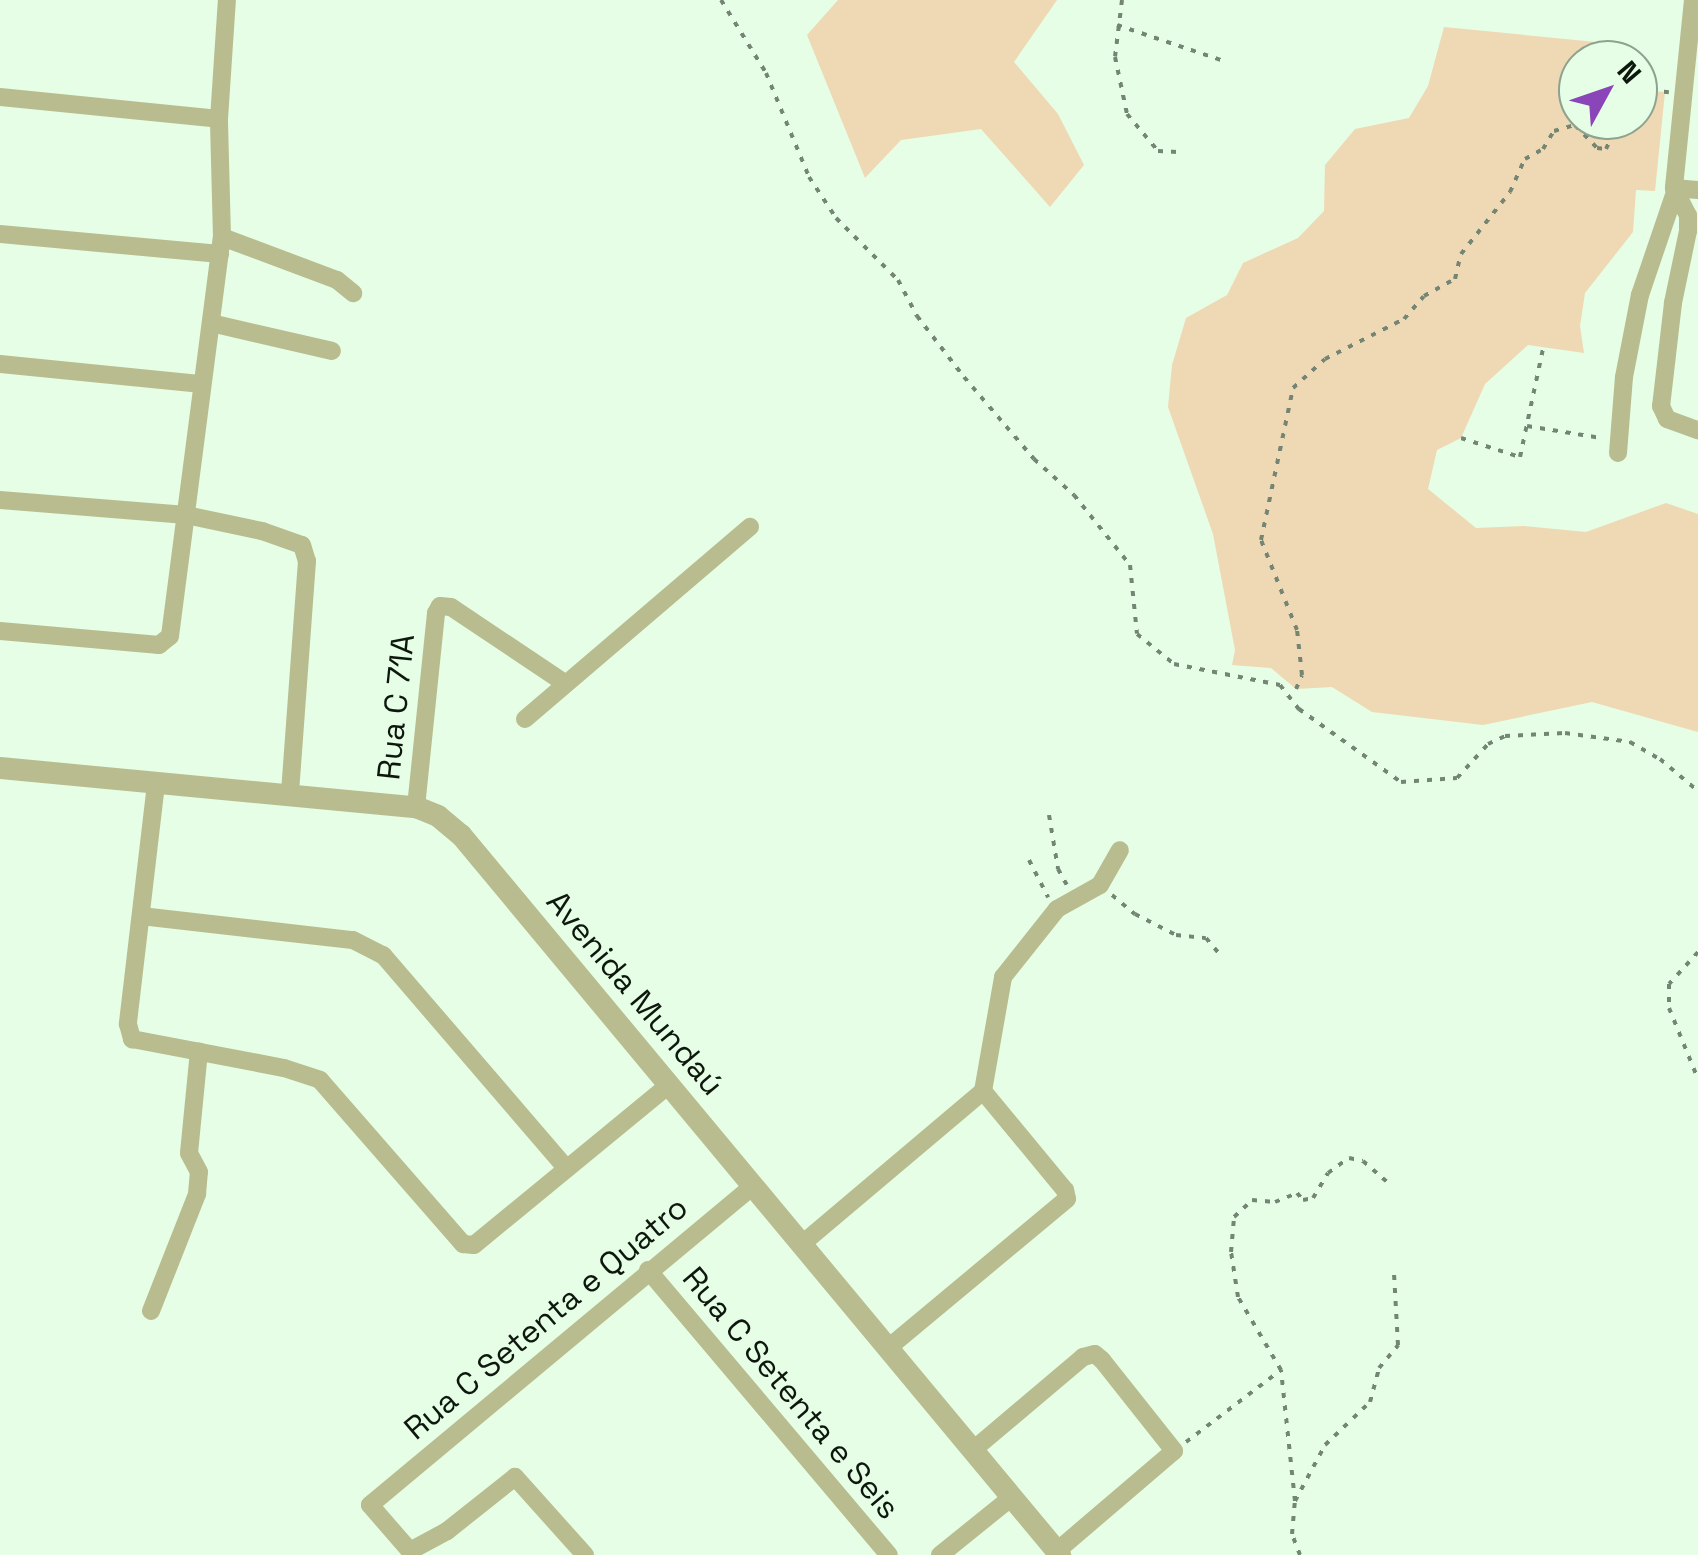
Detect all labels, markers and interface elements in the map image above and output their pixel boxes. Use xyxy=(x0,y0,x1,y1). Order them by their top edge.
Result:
north arrow xyxy=(1558,40,1658,140)
text: N xyxy=(1610,53,1649,91)
street label: Rua C 71A xyxy=(369,632,423,782)
street label: Avenida Mundaú xyxy=(538,883,732,1103)
street label: Rua C Setenta e Quatro xyxy=(396,1188,696,1448)
street label: Rua C Setenta e Seis xyxy=(674,1259,908,1527)

